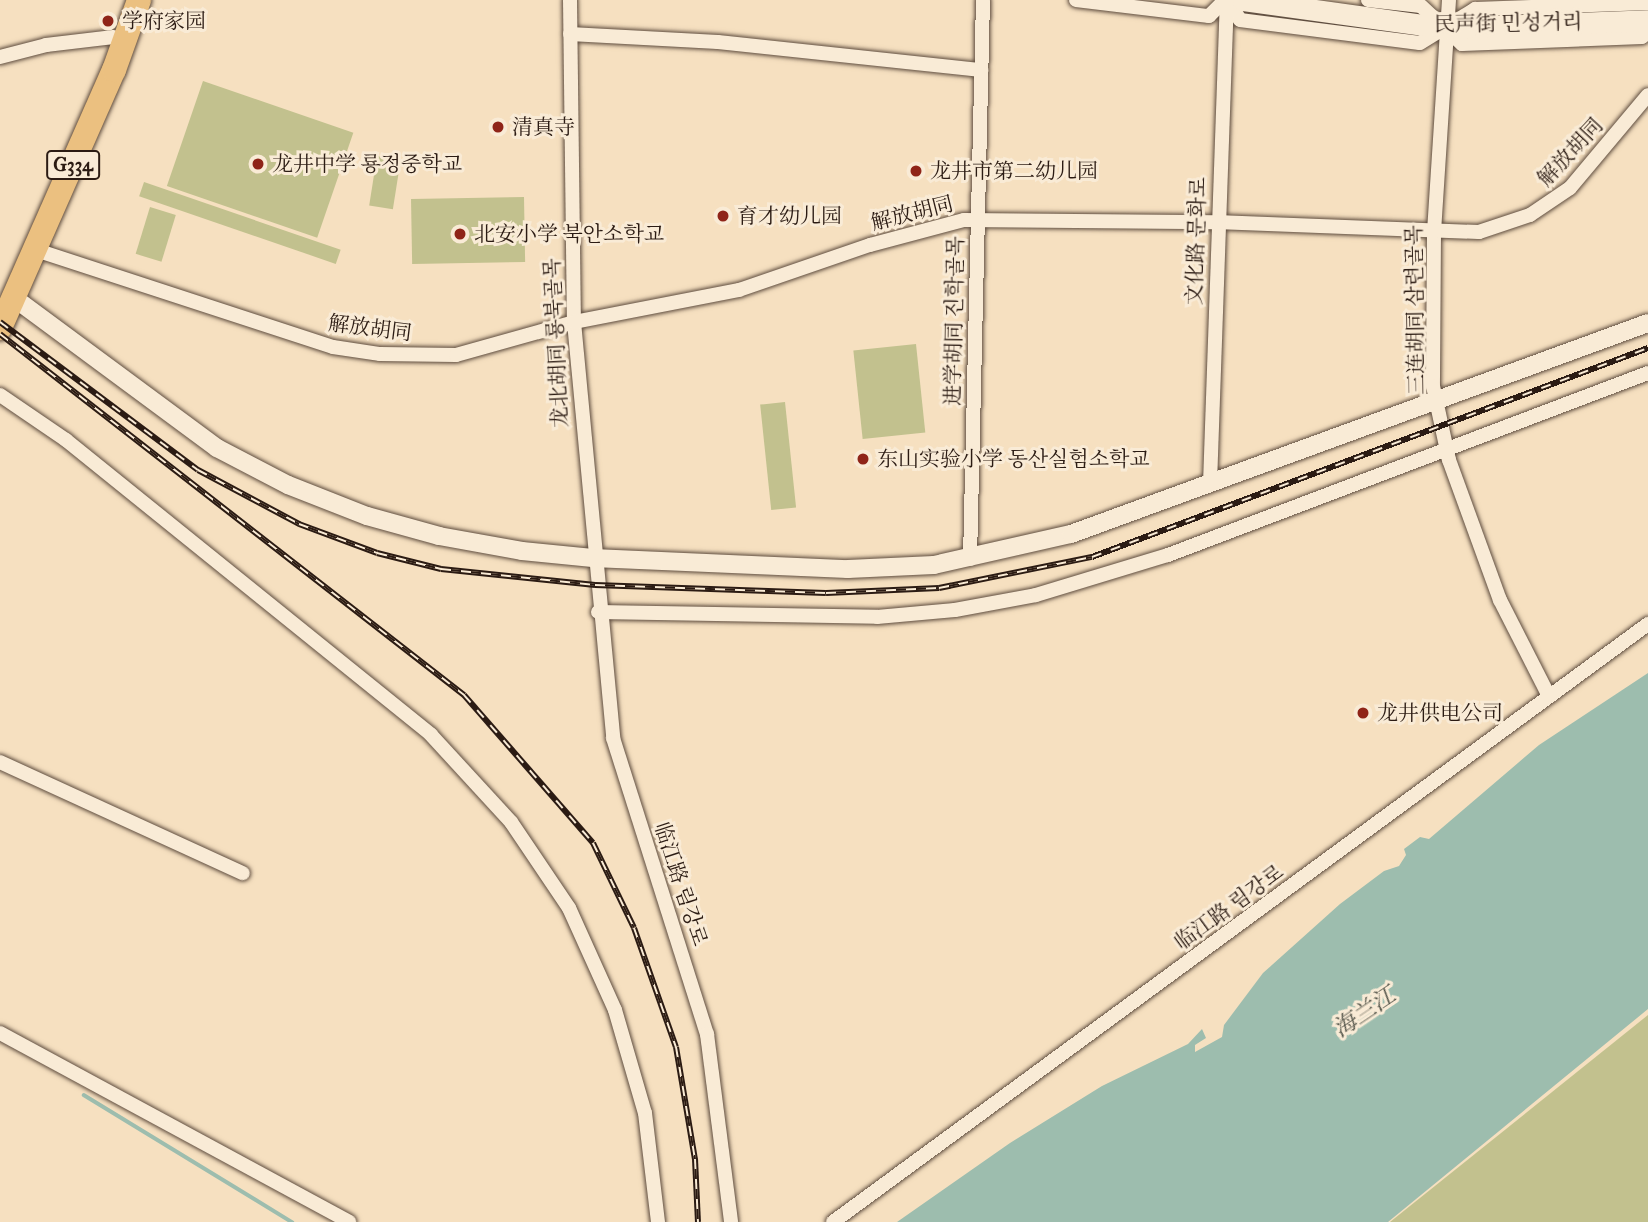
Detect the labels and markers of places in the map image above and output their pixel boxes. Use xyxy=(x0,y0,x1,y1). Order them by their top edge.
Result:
place label: 学府家园 xyxy=(122,8,206,34)
marker: 学府家园 xyxy=(100,13,116,29)
place label: 清真寺 xyxy=(512,114,575,140)
marker: 清真寺 xyxy=(490,119,506,135)
place label: 龙井中学 룡정중학교 xyxy=(272,151,462,177)
marker: 龙井中学 룡정중학교 xyxy=(250,156,266,172)
place label: 龙井市第二幼儿园 xyxy=(930,158,1098,184)
marker: 龙井市第二幼儿园 xyxy=(908,163,924,179)
place label: 育才幼儿园 xyxy=(737,203,842,229)
marker: 育才幼儿园 xyxy=(715,208,731,224)
place label: 北安小学 북안소학교 xyxy=(474,221,664,247)
marker: 北安小学 북안소학교 xyxy=(452,226,468,242)
place label: 东山实验小学 동산실험소학교 xyxy=(877,446,1150,472)
marker: 东山实验小学 동산실험소학교 xyxy=(855,451,871,467)
place label: 龙井供电公司 xyxy=(1377,700,1503,726)
marker: 龙井供电公司 xyxy=(1355,705,1371,721)

